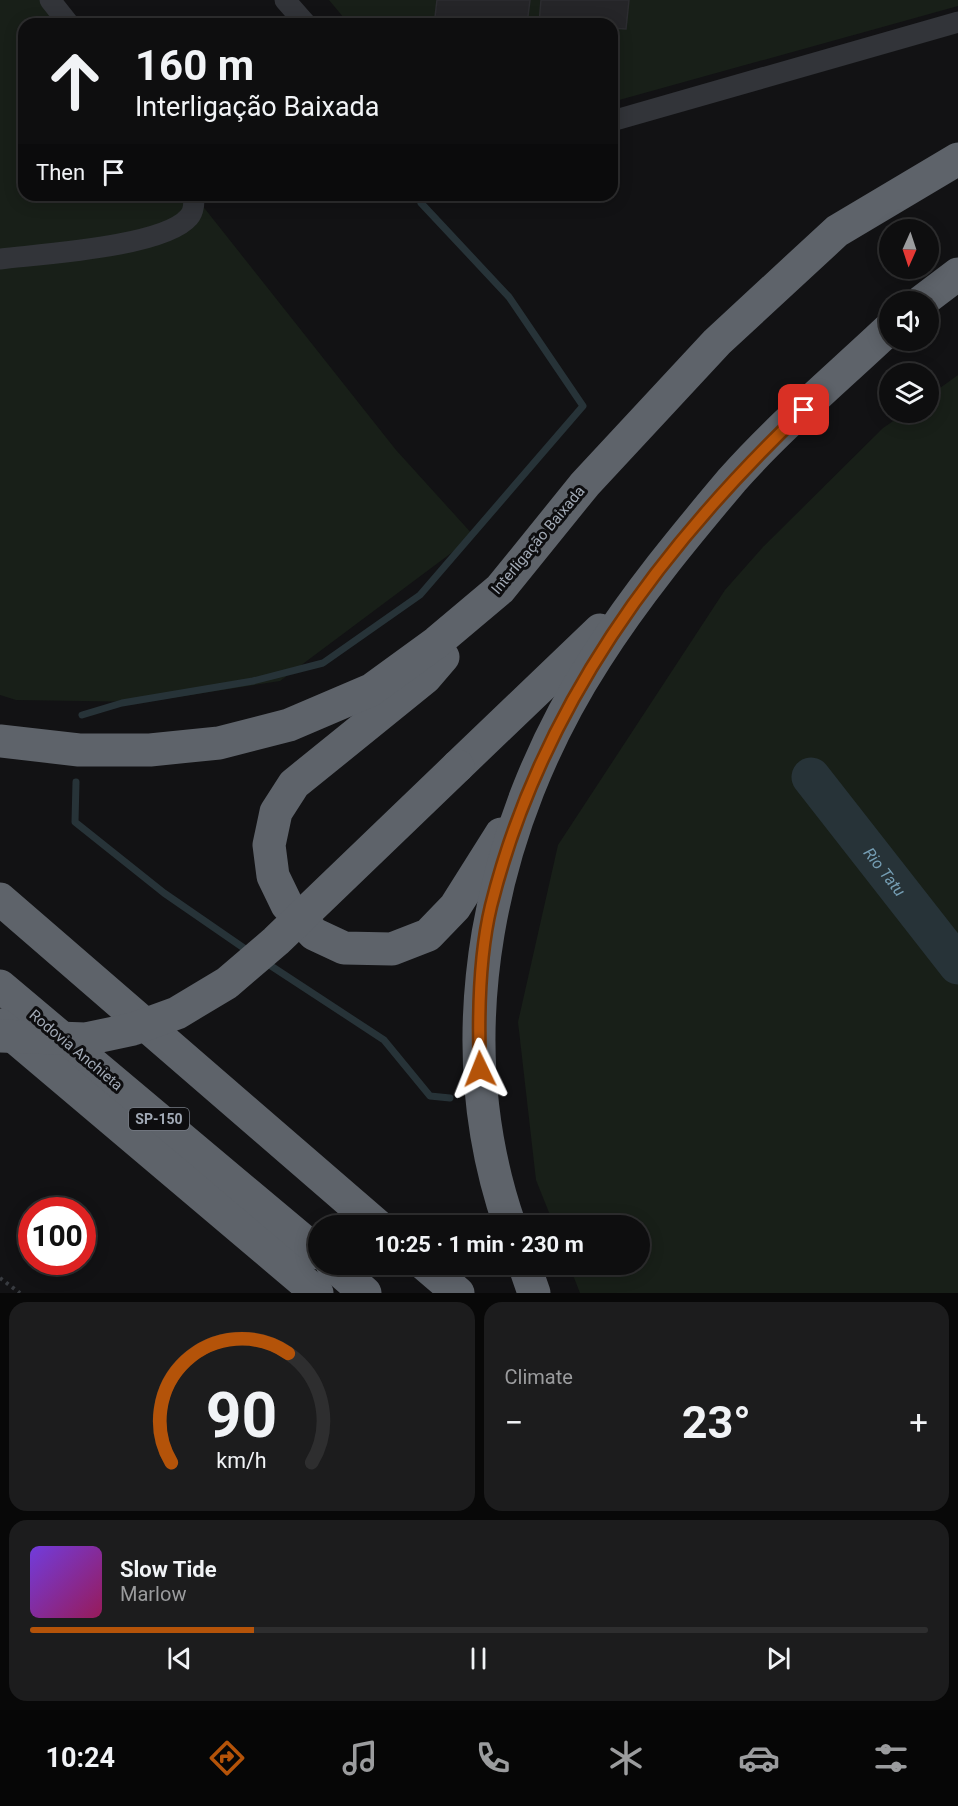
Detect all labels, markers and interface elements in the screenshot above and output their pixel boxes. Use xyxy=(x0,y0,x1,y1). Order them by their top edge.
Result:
text: 160 m xyxy=(135,41,254,90)
icon: ahead xyxy=(36,42,114,120)
text: Interligação Baixada xyxy=(135,91,380,123)
icon: arrive xyxy=(97,156,130,189)
text: Then xyxy=(36,160,85,185)
north arrow xyxy=(879,219,939,279)
map controls xyxy=(879,219,939,423)
button: sound xyxy=(879,291,939,351)
button: layers xyxy=(879,363,939,423)
pin xyxy=(778,384,829,435)
icon: arrive xyxy=(787,393,820,426)
street label: Interligação Baixada xyxy=(487,482,589,598)
water label: Rio Tatu xyxy=(860,844,910,900)
street label: Rodovia Anchieta xyxy=(26,1006,126,1094)
position arrow xyxy=(448,1037,512,1101)
road number: SP-150 xyxy=(129,1108,189,1130)
speed limit sign: 100 xyxy=(18,1197,96,1275)
text: 10:25 · 1 min · 230 m xyxy=(374,1232,584,1257)
text: Climate xyxy=(505,1365,573,1389)
text: 90 xyxy=(206,1379,278,1452)
text: 23° xyxy=(682,1396,751,1449)
text: − xyxy=(505,1403,523,1442)
text: + xyxy=(909,1403,928,1442)
text: km/h xyxy=(217,1449,267,1474)
text: Slow Tide xyxy=(120,1557,217,1582)
text: Marlow xyxy=(120,1582,186,1606)
icon: previous xyxy=(163,1642,196,1675)
icon: pause xyxy=(462,1642,495,1675)
icon: next xyxy=(762,1642,795,1675)
icon: directions xyxy=(206,1737,248,1779)
icon: music xyxy=(339,1737,381,1779)
icon: phone xyxy=(472,1737,514,1779)
icon: climate xyxy=(605,1737,647,1779)
icon: car xyxy=(738,1737,780,1779)
icon: filters xyxy=(870,1737,912,1779)
text: 10:24 xyxy=(45,1742,115,1774)

